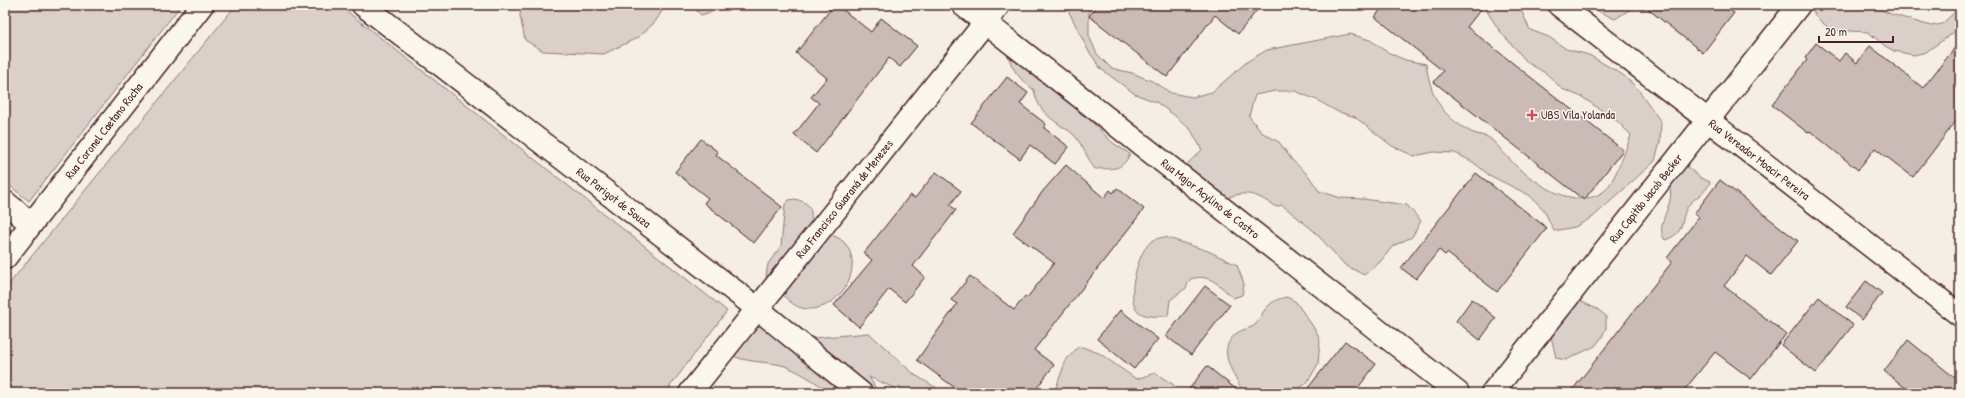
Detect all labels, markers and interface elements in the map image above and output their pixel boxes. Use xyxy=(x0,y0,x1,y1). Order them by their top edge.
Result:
scale bar xyxy=(1819,18,1893,44)
text: 20 m xyxy=(1825,23,1847,40)
street label: Rua Coronel Caetano Rocha xyxy=(61,79,147,182)
place label: UBS Vila Yolanda xyxy=(1541,106,1615,123)
marker: UBS Vila Yolanda xyxy=(1526,109,1538,121)
street label: Rua Vereador Moacir Pereira xyxy=(1705,115,1814,204)
street label: Rua Francisco Guaraná de Menezes xyxy=(791,135,897,262)
street label: Rua Capitão Jacob Becker xyxy=(1605,150,1686,246)
street label: Rua Major Acylino de Castro xyxy=(1158,154,1263,242)
street label: Rua Parigot de Souza xyxy=(573,163,655,232)

